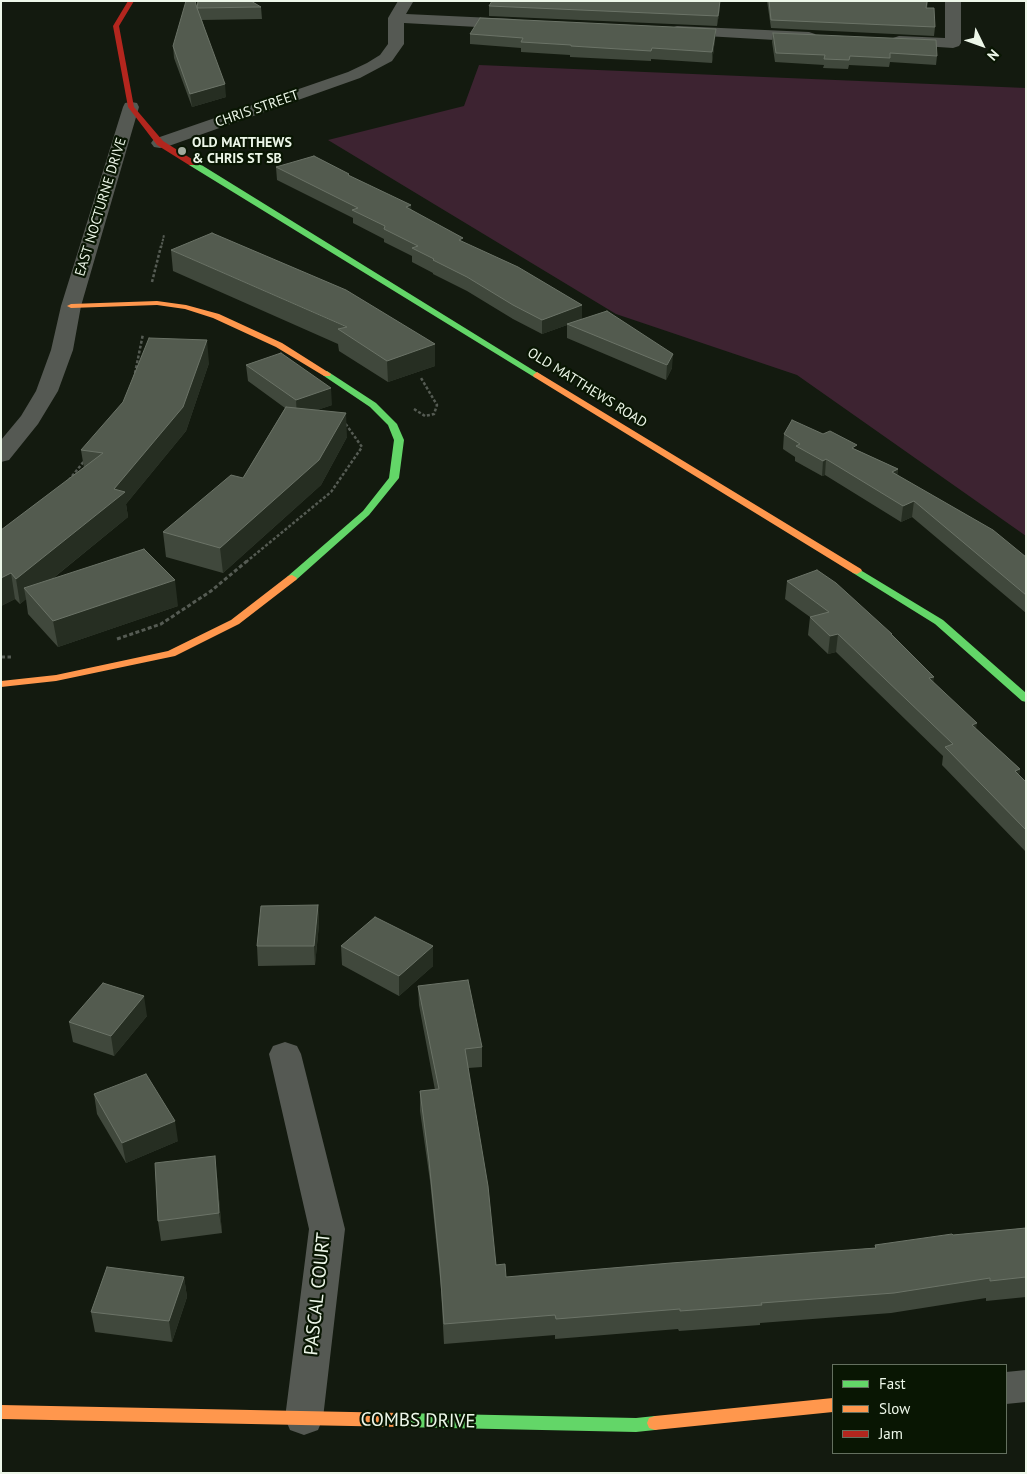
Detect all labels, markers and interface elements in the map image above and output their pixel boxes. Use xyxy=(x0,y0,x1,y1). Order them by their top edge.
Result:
north arrow xyxy=(957,20,1007,70)
text: N xyxy=(983,46,1003,64)
street label: CHRIS STREET xyxy=(213,87,301,131)
place label: OLD MATTHEWS & CHRIS ST SB xyxy=(192,135,292,168)
street label: EAST NOCTURNE DRIVE xyxy=(72,136,130,278)
marker: OLD MATTHEWS & CHRIS ST SB xyxy=(176,145,188,157)
street label: OLD MATTHEWS ROAD xyxy=(524,344,650,432)
street label: PASCAL COURT xyxy=(300,1231,336,1357)
legend xyxy=(832,1364,1007,1454)
text: Fast xyxy=(879,1374,906,1393)
text: Slow xyxy=(879,1399,910,1418)
street label: COMBS DRIVE xyxy=(360,1409,476,1433)
text: Jam xyxy=(879,1424,903,1443)

